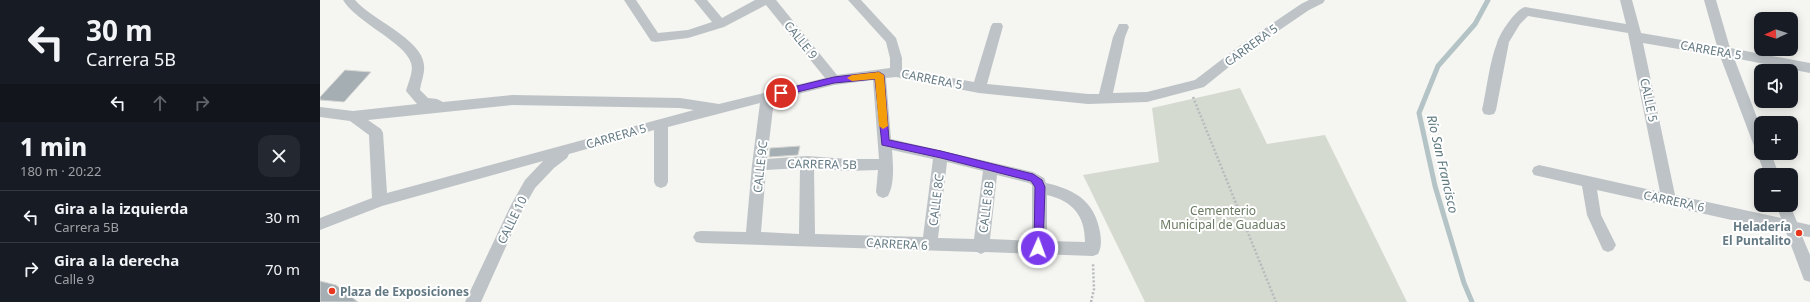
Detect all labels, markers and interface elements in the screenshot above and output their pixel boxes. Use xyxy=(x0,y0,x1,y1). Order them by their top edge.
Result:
text: 30 m xyxy=(86,11,153,49)
north arrow xyxy=(1754,12,1798,56)
map controls xyxy=(1754,12,1798,212)
icon: left xyxy=(20,16,72,68)
street label: CALLE 9 xyxy=(780,17,822,63)
street label: CARRERA 5 xyxy=(1221,20,1281,70)
street label: CARRERA 5 xyxy=(1679,36,1743,64)
text: Carrera 5B xyxy=(86,47,176,71)
button: sound xyxy=(1754,64,1798,108)
street label: CARRERA 5 xyxy=(900,65,964,93)
pin xyxy=(764,76,798,110)
street label: CALLE 5 xyxy=(1636,76,1662,124)
icon: arrive xyxy=(770,82,792,104)
icon: left xyxy=(107,92,129,114)
icon: ahead xyxy=(149,92,171,114)
icon: right xyxy=(191,92,213,114)
water label: Río San Francisco xyxy=(1423,113,1463,215)
button: + xyxy=(1754,116,1798,160)
street label: CARRERA 5 xyxy=(584,119,648,153)
text: 1 min xyxy=(20,130,87,163)
button: close xyxy=(258,135,300,177)
street label: CALLE 9C xyxy=(749,140,771,194)
street label: CARRERA 5B xyxy=(787,155,857,173)
text: 180 m · 20:22 xyxy=(20,162,101,180)
button: − xyxy=(1754,168,1798,212)
street label: CALLE 8C xyxy=(924,173,948,227)
street label: CALLE 8B xyxy=(974,180,998,234)
street label: CARRERA 6 xyxy=(1642,186,1706,216)
street label: CALLE 10 xyxy=(493,193,531,247)
text: Gira a la izquierda xyxy=(54,198,188,218)
park label: Cementerio Municipal de Guaduas xyxy=(1160,202,1286,233)
icon: left xyxy=(20,206,42,228)
text: 30 m xyxy=(265,207,300,227)
text: Carrera 5B xyxy=(54,218,119,236)
place label: Heladería El Puntalito xyxy=(1722,218,1791,249)
position arrow xyxy=(1017,227,1059,269)
marker: Heladería El Puntalito xyxy=(1794,228,1804,238)
street label: CARRERA 6 xyxy=(866,234,929,254)
text: Gira a la derecha xyxy=(54,250,179,270)
icon: right xyxy=(20,258,42,280)
text: 70 m xyxy=(265,259,300,279)
text: Calle 9 xyxy=(54,270,94,288)
place label: Plaza de Exposiciones xyxy=(340,283,469,300)
marker: Plaza de Exposiciones xyxy=(327,286,337,296)

